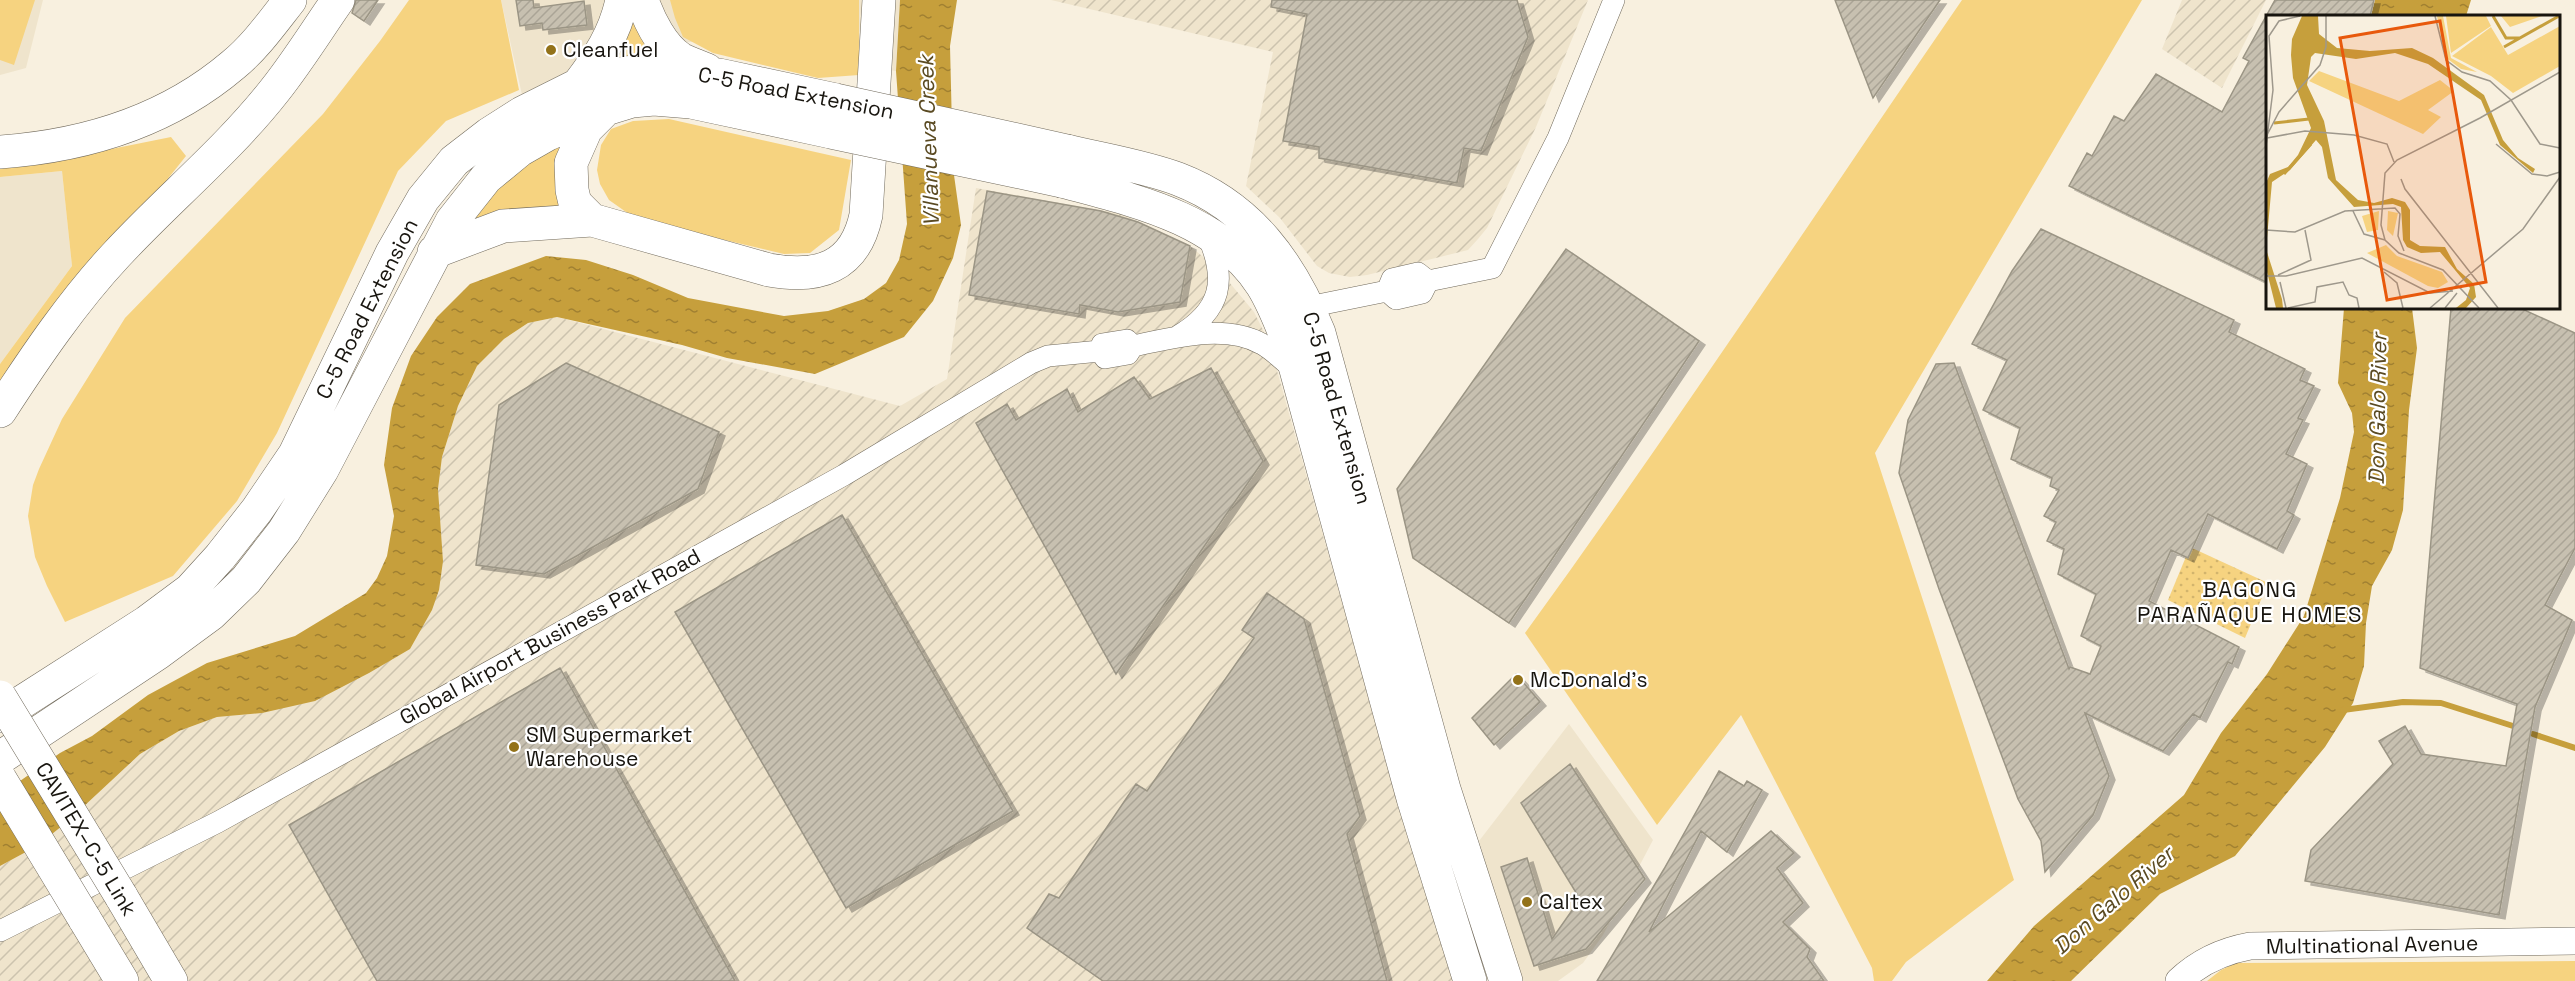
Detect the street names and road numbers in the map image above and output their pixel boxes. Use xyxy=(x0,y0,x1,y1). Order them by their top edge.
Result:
street label: C-5 Road Extension xyxy=(696,60,896,125)
street label: C-5 Road Extension xyxy=(309,214,424,404)
street label: C-5 Road Extension xyxy=(1297,309,1378,507)
street label: Global Airport Business Park Road xyxy=(395,542,705,731)
street label: CAVITEX–C-5 Link xyxy=(30,757,143,921)
street label: Multinational Avenue xyxy=(2266,929,2478,960)

